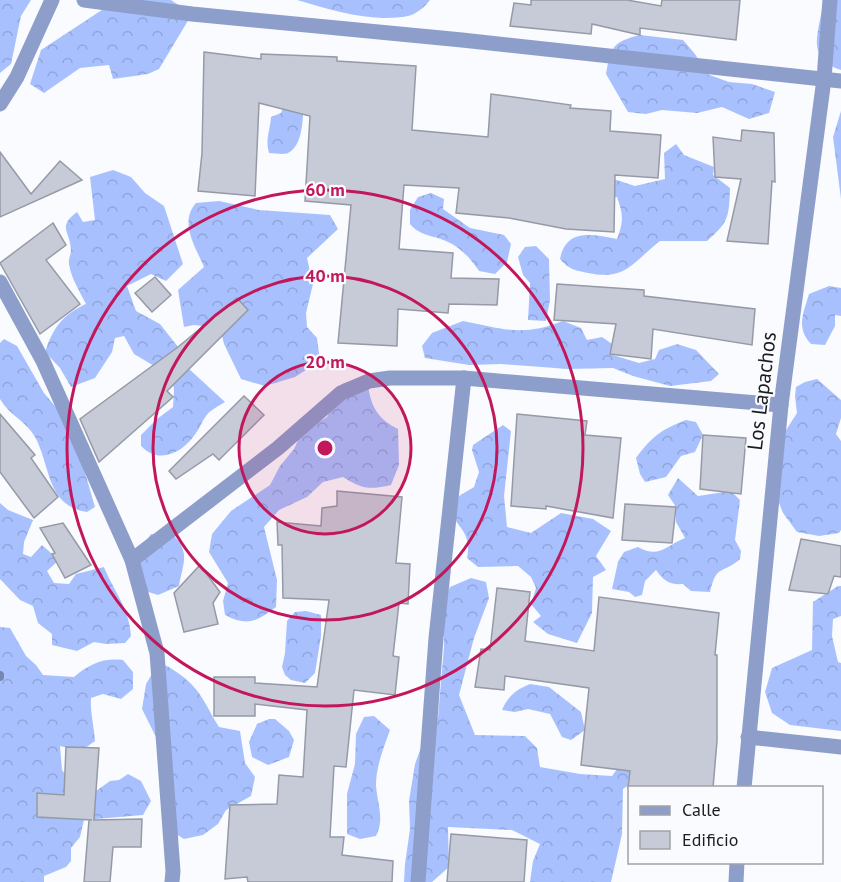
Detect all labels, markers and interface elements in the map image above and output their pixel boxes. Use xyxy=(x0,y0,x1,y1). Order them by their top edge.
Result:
text: 60 m xyxy=(305,178,345,201)
text: 40 m xyxy=(305,264,345,287)
street label: Los Lapachos xyxy=(741,330,782,452)
text: 20 m xyxy=(305,350,345,373)
centre of rings xyxy=(315,438,335,458)
legend xyxy=(628,786,823,864)
text: Calle xyxy=(682,798,721,821)
text: Edificio xyxy=(682,828,738,851)

